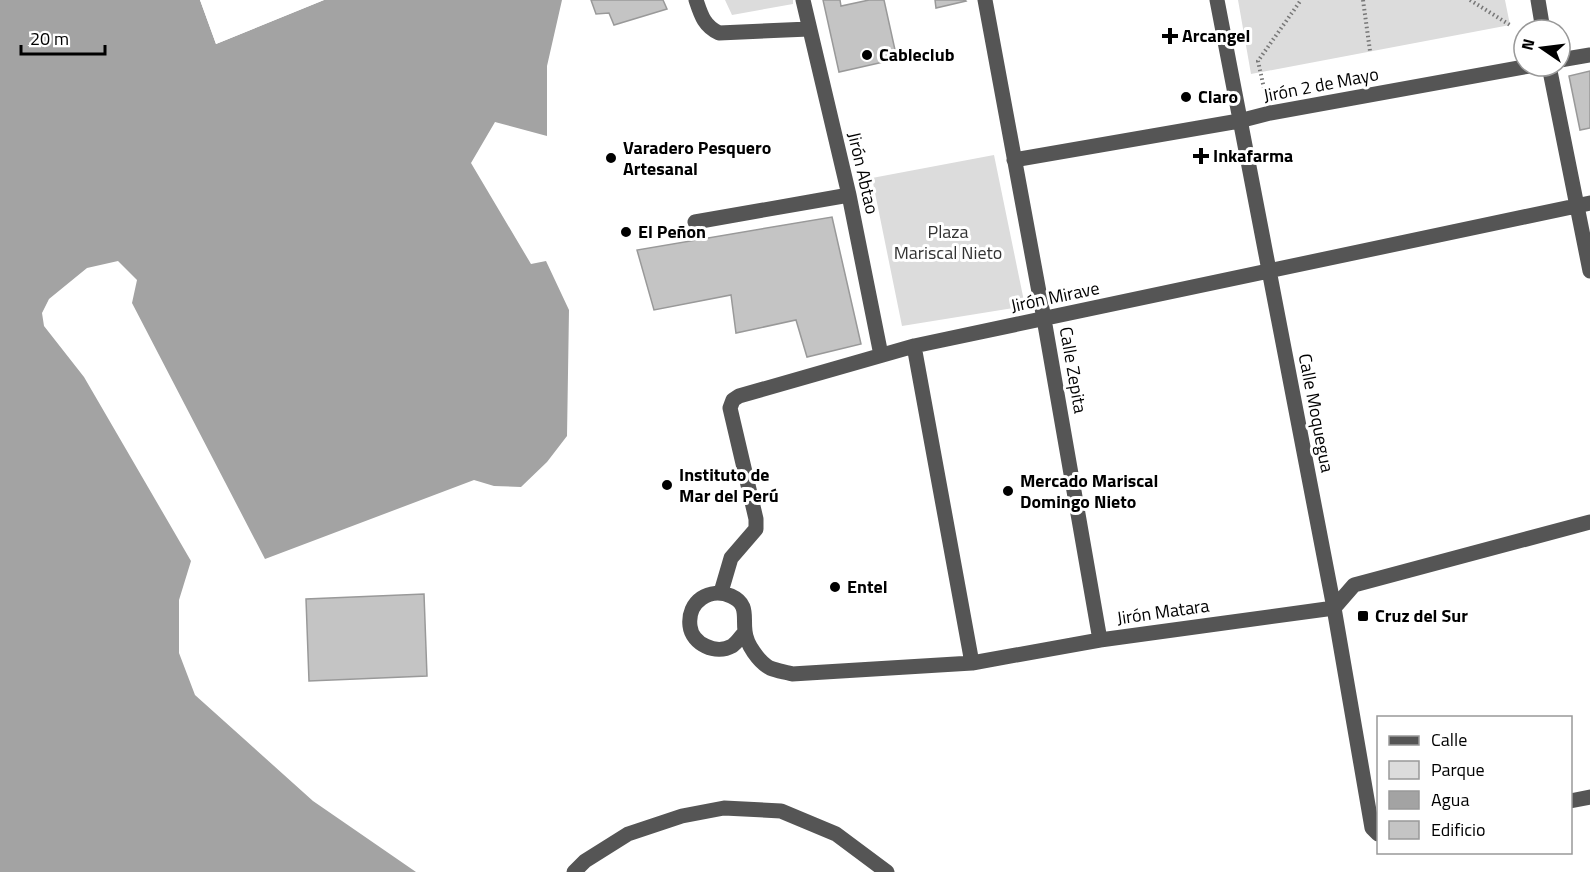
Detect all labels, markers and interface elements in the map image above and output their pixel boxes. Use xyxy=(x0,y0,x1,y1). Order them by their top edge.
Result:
scale bar xyxy=(21,18,105,56)
north arrow xyxy=(1512,18,1572,78)
place label: Arcangel xyxy=(1182,22,1250,49)
text: 20 m xyxy=(30,25,69,52)
marker: Arcangel xyxy=(1163,29,1177,43)
text: N xyxy=(1514,36,1540,53)
place label: Cableclub xyxy=(879,41,955,68)
marker: Cableclub xyxy=(860,48,874,62)
street label: Jirón 2 de Mayo xyxy=(1261,60,1381,109)
place label: Claro xyxy=(1198,83,1238,110)
marker: Claro xyxy=(1179,90,1193,104)
street label: Jirón Abtao xyxy=(841,129,886,217)
place label: Varadero Pesquero Artesanal xyxy=(623,134,771,182)
place label: Inkafarma xyxy=(1213,142,1293,169)
marker: Inkafarma xyxy=(1194,149,1208,163)
marker: Varadero Pesquero Artesanal xyxy=(604,151,618,165)
place label: El Peñon xyxy=(638,218,706,245)
park label: Plaza Mariscal Nieto xyxy=(894,218,1002,266)
marker: El Peñon xyxy=(619,225,633,239)
street label: Jirón Mirave xyxy=(1008,274,1102,319)
street label: Calle Zepita xyxy=(1053,324,1094,415)
street label: Calle Moquegua xyxy=(1292,351,1341,475)
place label: Instituto de Mar del Perú xyxy=(679,461,779,509)
place label: Mercado Mariscal Domingo Nieto xyxy=(1020,467,1158,515)
marker: Instituto de Mar del Perú xyxy=(660,478,674,492)
marker: Mercado Mariscal Domingo Nieto xyxy=(1001,484,1015,498)
place label: Entel xyxy=(847,573,888,600)
marker: Entel xyxy=(828,580,842,594)
street label: Jirón Matara xyxy=(1115,592,1211,631)
place label: Cruz del Sur xyxy=(1375,602,1468,629)
marker: Cruz del Sur xyxy=(1356,609,1370,623)
legend xyxy=(1377,716,1572,854)
text: Calle xyxy=(1431,726,1467,753)
text: Parque xyxy=(1431,756,1485,783)
text: Agua xyxy=(1431,786,1469,813)
text: Edificio xyxy=(1431,816,1485,843)

